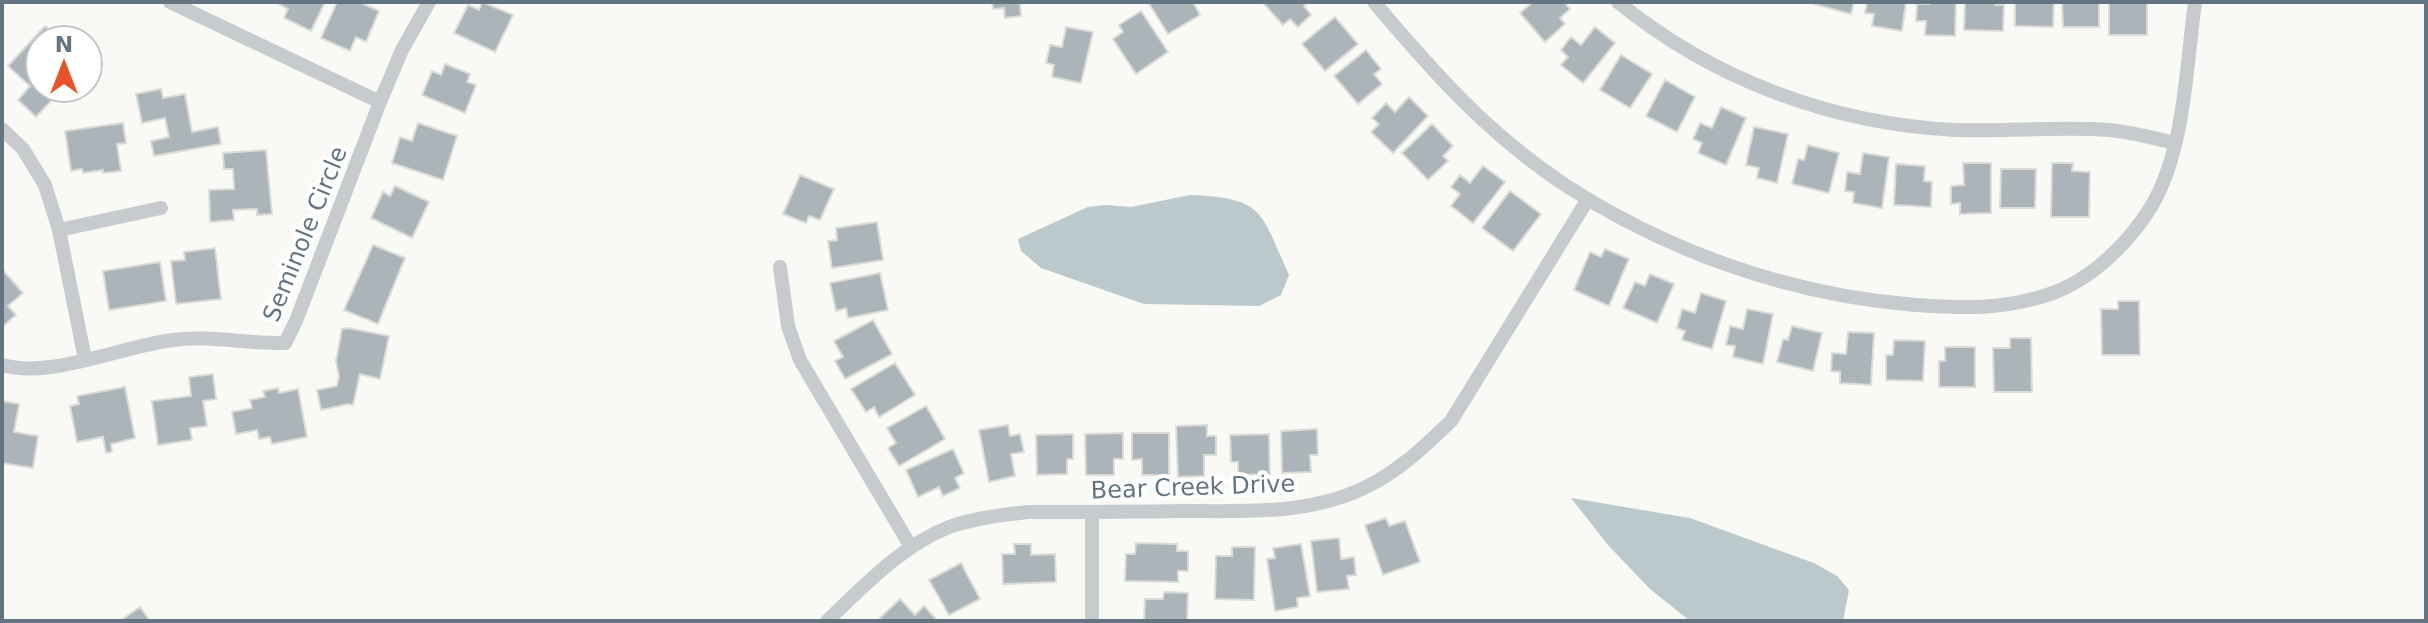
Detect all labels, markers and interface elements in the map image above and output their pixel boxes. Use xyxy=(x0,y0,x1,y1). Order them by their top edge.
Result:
north arrow xyxy=(24,24,104,104)
text: N xyxy=(55,32,73,57)
street label: Seminole Circle xyxy=(257,142,353,326)
street label: Bear Creek Drive xyxy=(1090,469,1296,505)

